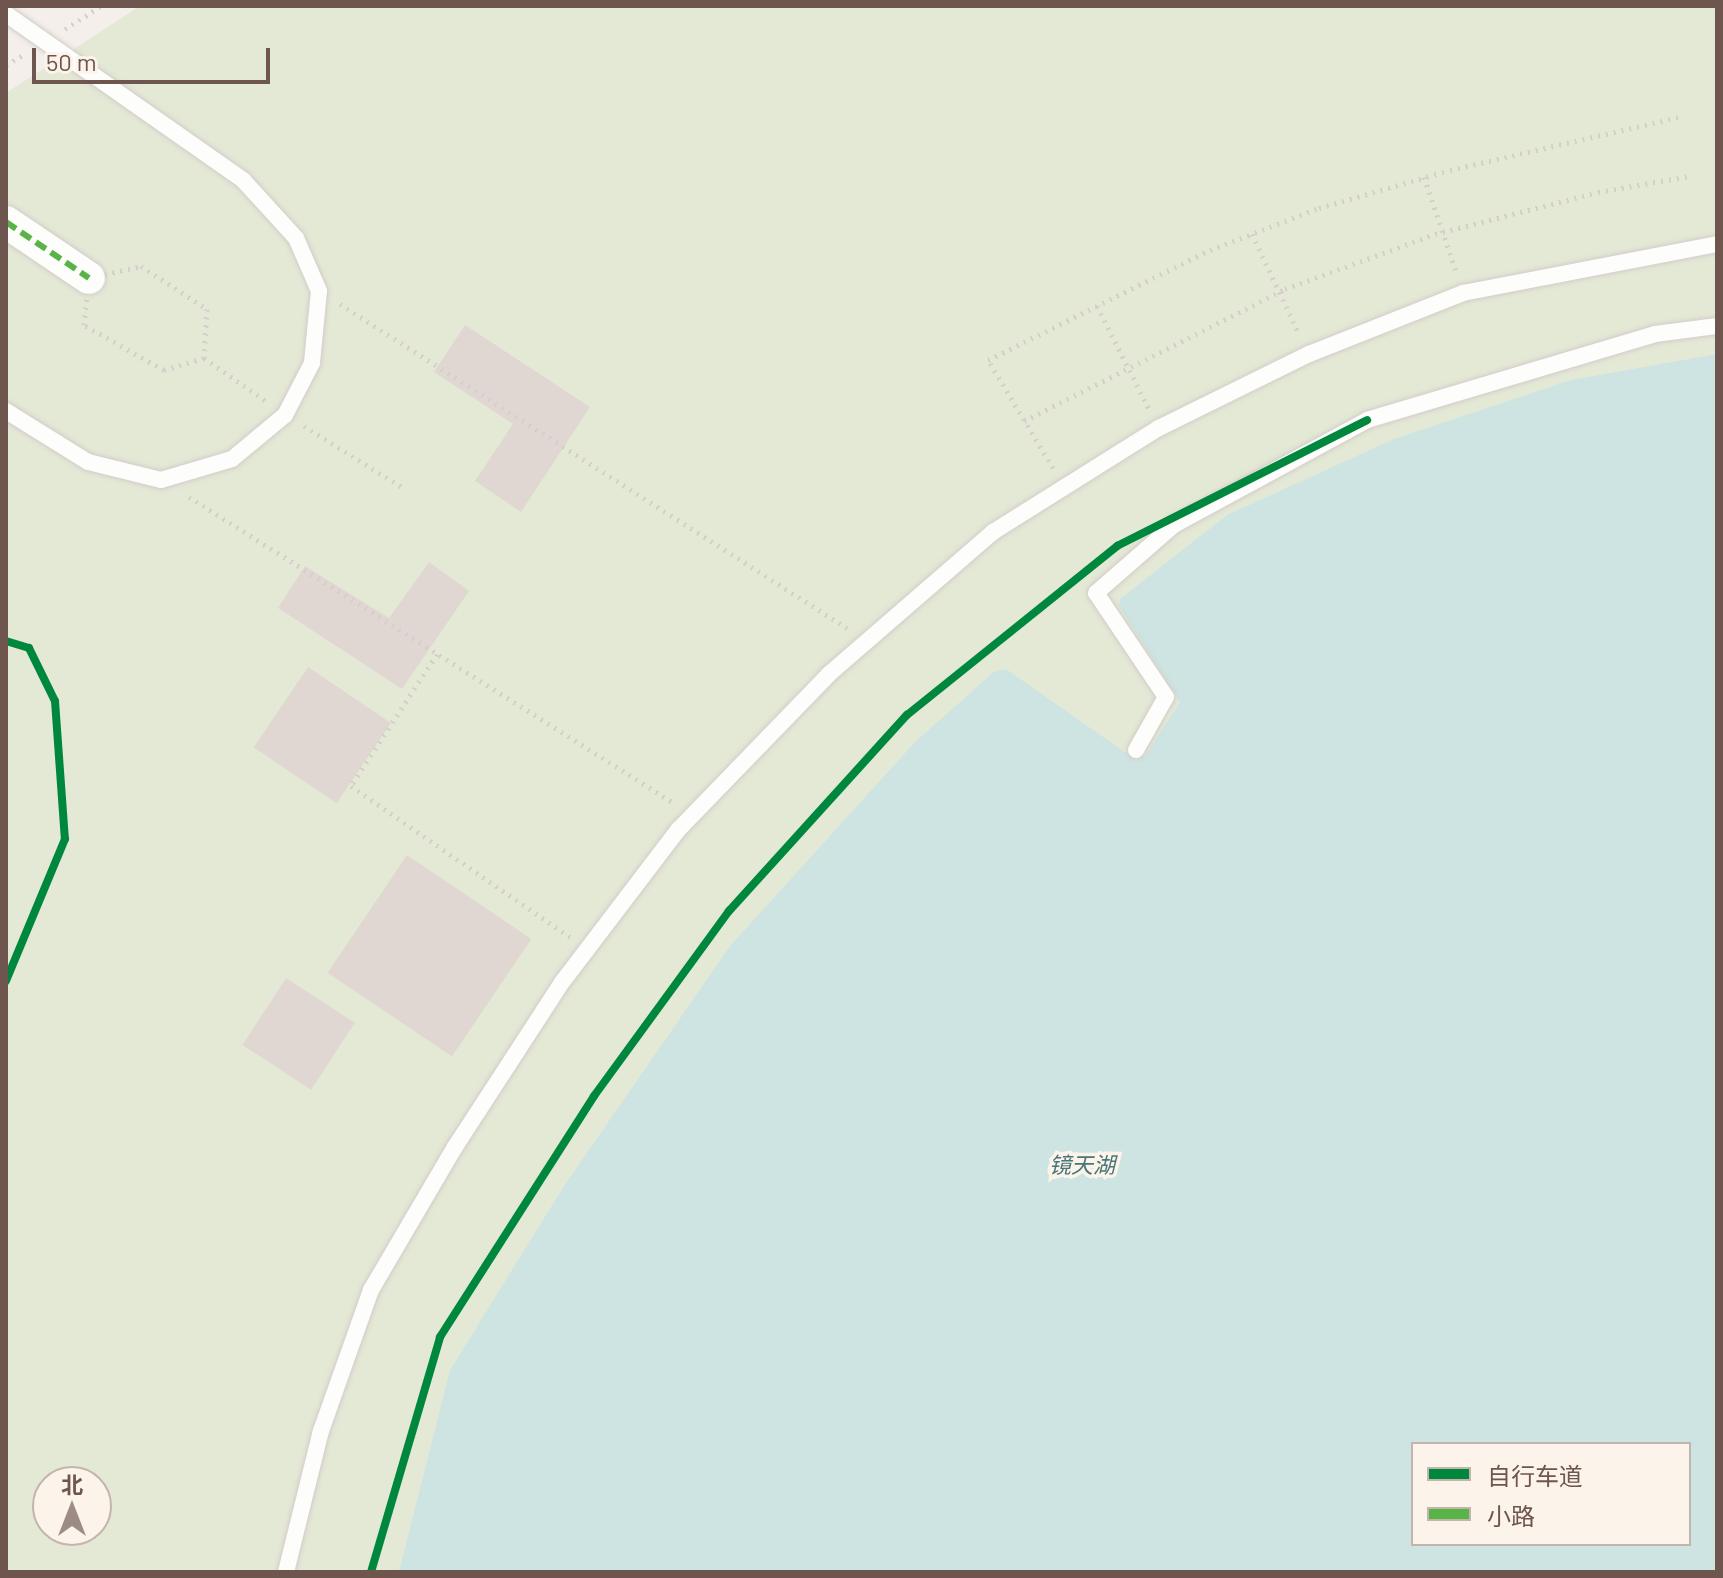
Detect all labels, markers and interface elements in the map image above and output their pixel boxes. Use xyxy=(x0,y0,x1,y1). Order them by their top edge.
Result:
scale bar xyxy=(36,32,274,82)
text: 50 m xyxy=(46,47,97,76)
water label: 镜天湖 xyxy=(1049,1152,1115,1178)
legend xyxy=(1411,1442,1691,1546)
text: 自行车道 xyxy=(1487,1461,1583,1490)
north arrow xyxy=(32,1466,112,1546)
text: 北 xyxy=(61,1471,83,1497)
text: 小路 xyxy=(1487,1501,1535,1530)

